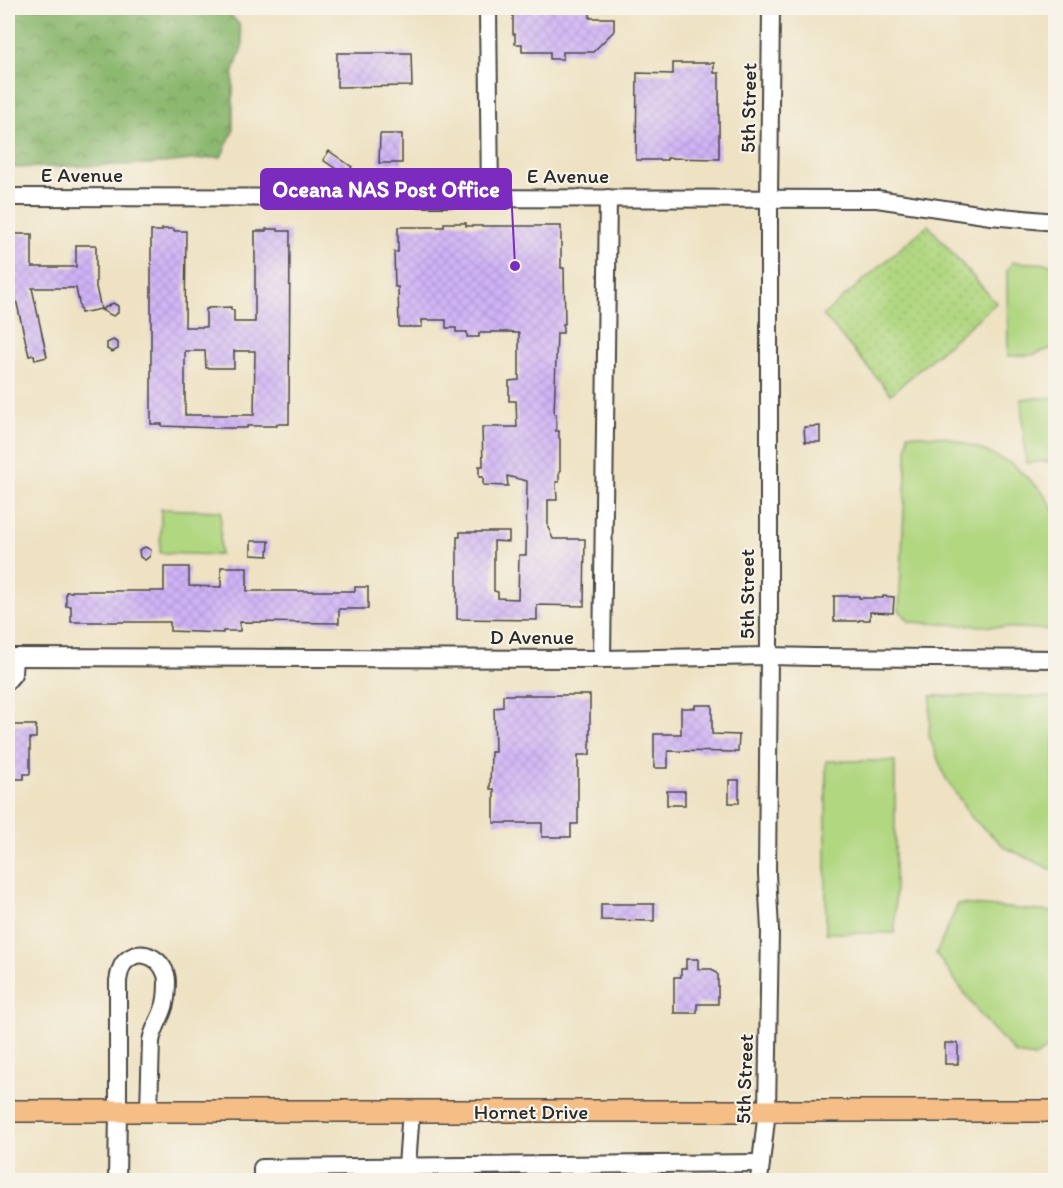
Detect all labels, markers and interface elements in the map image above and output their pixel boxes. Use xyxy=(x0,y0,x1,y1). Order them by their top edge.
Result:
street label: 5th Street xyxy=(735,63,761,153)
street label: E Avenue xyxy=(41,162,123,187)
street label: E Avenue xyxy=(527,163,609,188)
callout: Oceana NAS Post Office xyxy=(261,169,511,209)
text: Oceana NAS Post Office xyxy=(272,176,500,203)
street label: 5th Street xyxy=(734,549,759,639)
street label: D Avenue xyxy=(490,624,574,649)
street label: 5th Street xyxy=(730,1033,758,1125)
street label: Hornet Drive xyxy=(474,1099,588,1124)

